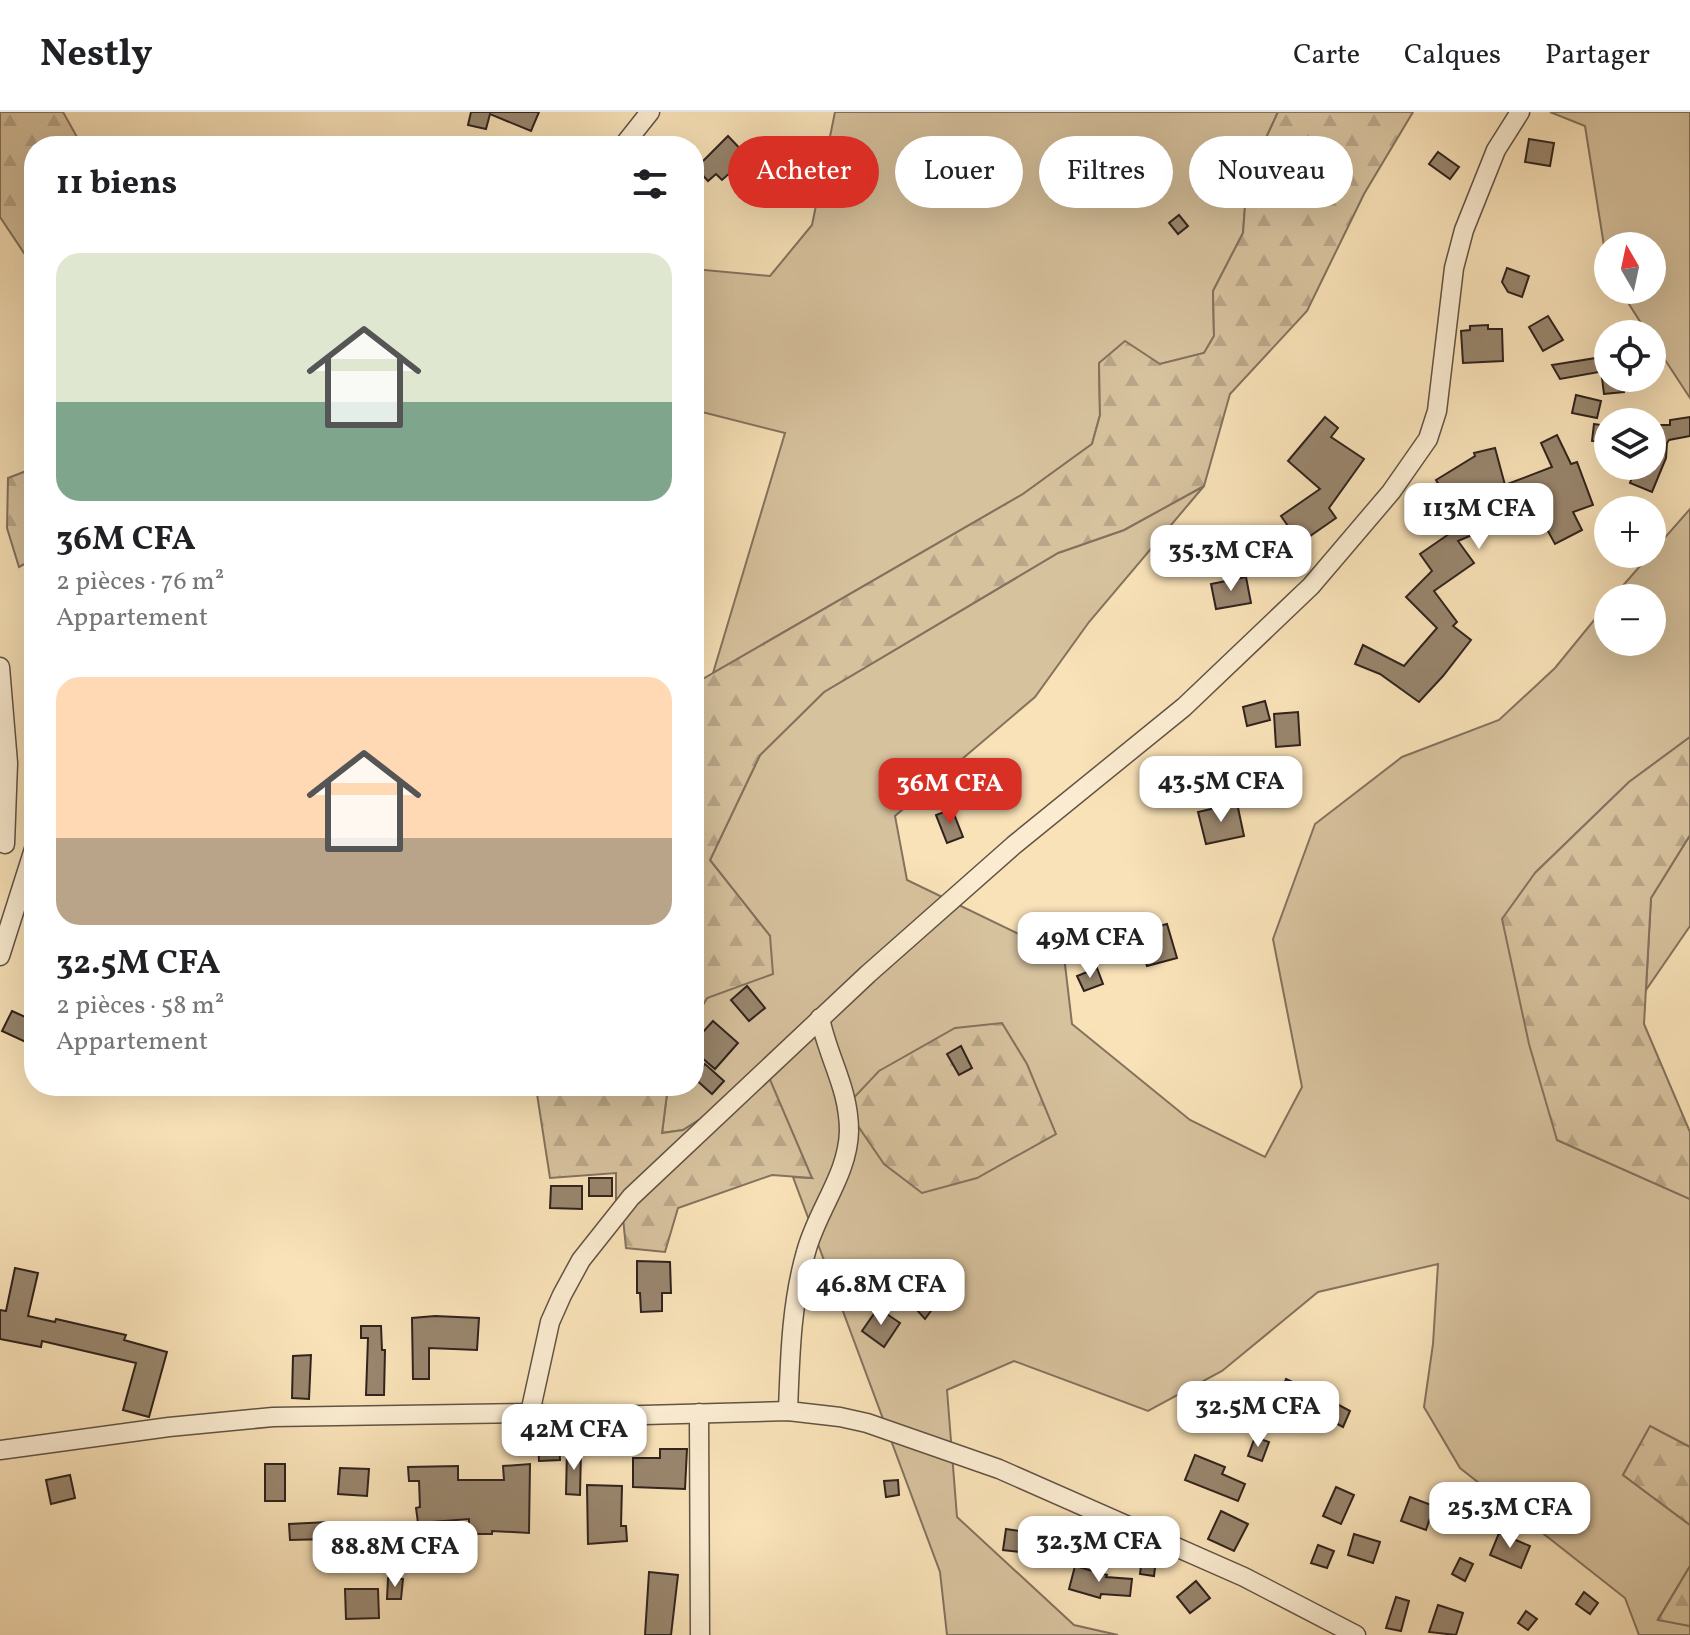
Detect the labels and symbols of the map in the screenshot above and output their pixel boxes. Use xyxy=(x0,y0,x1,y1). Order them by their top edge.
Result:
north arrow xyxy=(1594,232,1666,304)
pin: 113M CFA xyxy=(1396,483,1562,551)
pin: 35.3M CFA xyxy=(1139,525,1323,593)
pin: 43.5M CFA xyxy=(1129,756,1313,824)
pin: 36M CFA xyxy=(876,758,1024,826)
pin: 49M CFA xyxy=(1016,912,1164,980)
pin: 46.8M CFA xyxy=(789,1259,973,1327)
pin: 32.5M CFA xyxy=(1166,1381,1350,1449)
pin: 42M CFA xyxy=(500,1404,648,1472)
pin: 25.3M CFA xyxy=(1418,1482,1602,1550)
pin: 32.3M CFA xyxy=(1007,1516,1191,1584)
pin: 88.8M CFA xyxy=(303,1521,487,1589)

